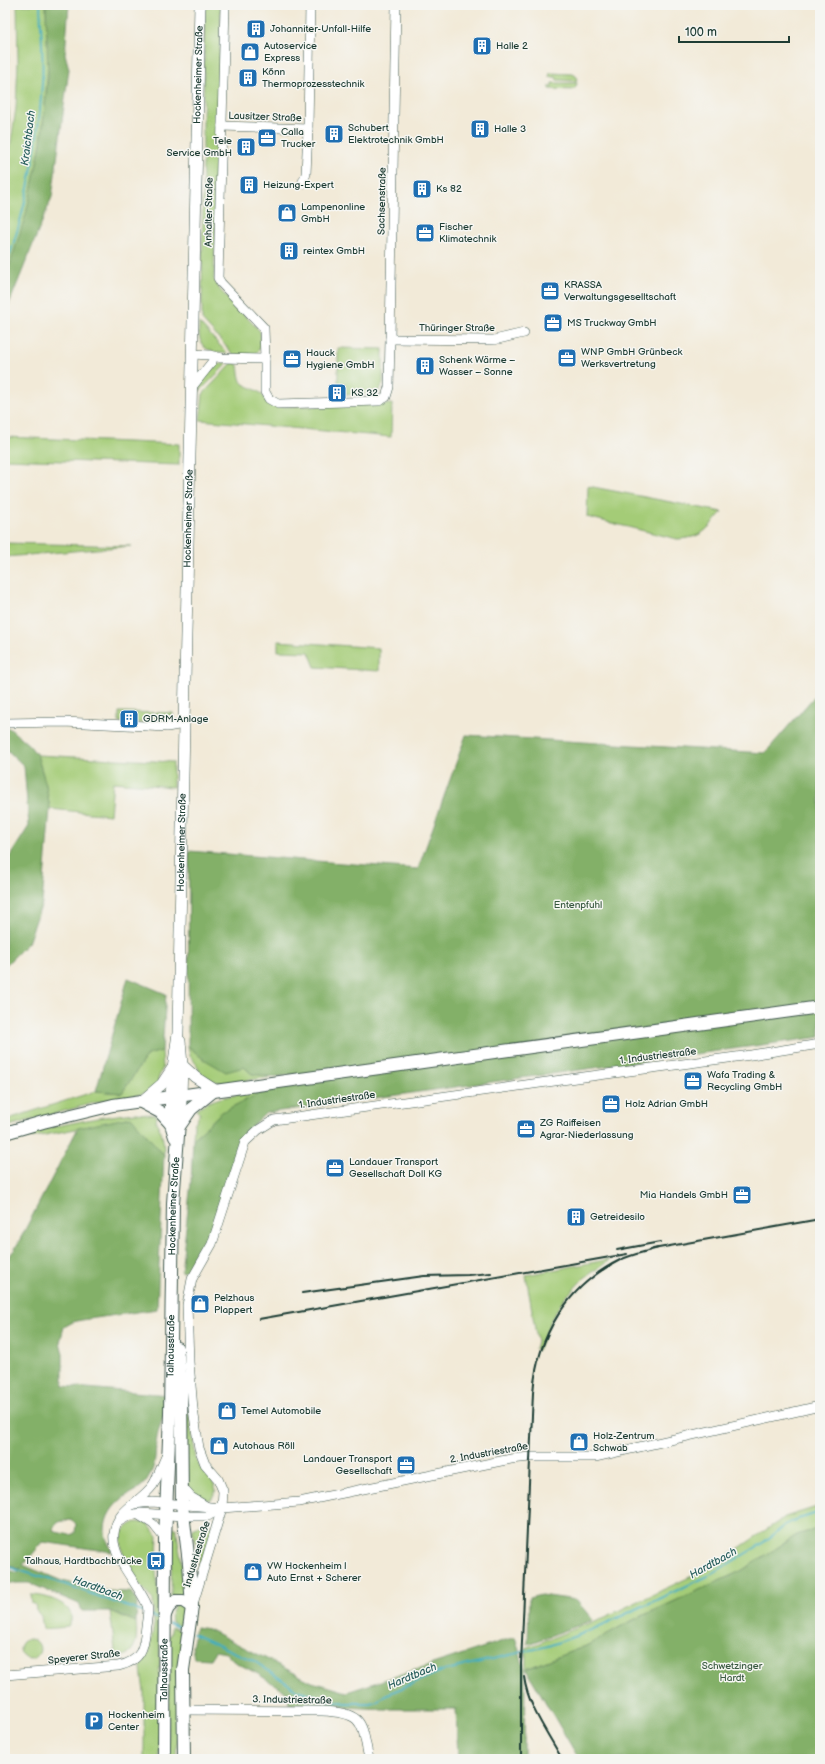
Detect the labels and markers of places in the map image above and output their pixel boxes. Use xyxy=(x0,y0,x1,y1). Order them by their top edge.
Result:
building icon: Johanniter-Unfall-Hilfe xyxy=(245,18,267,40)
place label: Johanniter-Unfall-Hilfe xyxy=(270,23,371,35)
building icon: Halle 2 xyxy=(471,35,493,57)
place label: Autoservice Express xyxy=(264,40,317,64)
place label: Halle 2 xyxy=(496,40,528,52)
shop icon: Autoservice Express xyxy=(239,41,261,63)
place label: Könn Thermoprozesstechnik xyxy=(262,66,365,90)
building icon: Könn Thermoprozesstechnik xyxy=(237,67,259,89)
building icon: Halle 3 xyxy=(469,118,491,140)
place label: Schubert Elektrotechnik GmbH xyxy=(348,122,444,146)
building icon: Schubert Elektrotechnik GmbH xyxy=(323,123,345,145)
place label: Halle 3 xyxy=(494,123,526,135)
place label: Calla Trucker xyxy=(281,126,316,150)
office icon: Calla Trucker xyxy=(256,127,278,149)
place label: Tele Service GmbH xyxy=(167,135,232,159)
building icon: Tele Service GmbH xyxy=(235,136,257,158)
building icon: Heizung-Expert xyxy=(238,174,260,196)
building icon: Ks 82 xyxy=(411,178,433,200)
place label: Heizung-Expert xyxy=(263,179,334,191)
place label: Ks 82 xyxy=(436,183,462,195)
place label: Lampenonline GmbH xyxy=(301,201,365,225)
shop icon: Lampenonline GmbH xyxy=(276,202,298,224)
place label: Fischer Klimatechnik xyxy=(439,221,496,245)
office icon: Fischer Klimatechnik xyxy=(414,222,436,244)
building icon: reintex GmbH xyxy=(278,240,300,262)
place label: reintex GmbH xyxy=(303,245,365,257)
place label: KRASSA Verwaltungsgeselltschaft xyxy=(564,279,676,303)
office icon: KRASSA Verwaltungsgeselltschaft xyxy=(539,280,561,302)
office icon: MS Truckway GmbH xyxy=(542,312,564,334)
place label: MS Truckway GmbH xyxy=(567,317,657,329)
place label: WNP GmbH Grünbeck Werksvertretung xyxy=(581,346,682,370)
place label: Hauck Hygiene GmbH xyxy=(306,347,375,371)
office icon: WNP GmbH Grünbeck Werksvertretung xyxy=(556,347,578,369)
office icon: Hauck Hygiene GmbH xyxy=(281,348,303,370)
place label: Schenk Wärme – Wasser – Sonne xyxy=(439,354,516,378)
building icon: Schenk Wärme – Wasser – Sonne xyxy=(414,355,436,377)
building icon: KS 32 xyxy=(326,382,348,404)
place label: KS 32 xyxy=(351,387,378,399)
building icon: GDRM-Anlage xyxy=(118,708,140,730)
place label: GDRM-Anlage xyxy=(143,713,208,725)
place label: Wafa Trading & Recycling GmbH xyxy=(707,1069,782,1093)
office icon: Wafa Trading & Recycling GmbH xyxy=(682,1070,704,1092)
office icon: Holz Adrian GmbH xyxy=(600,1093,622,1115)
place label: Holz Adrian GmbH xyxy=(625,1098,708,1110)
place label: ZG Raiffeisen Agrar-Niederlassung xyxy=(539,1117,634,1141)
office icon: ZG Raiffeisen Agrar-Niederlassung xyxy=(515,1118,537,1140)
place label: Landauer Transport Gesellschaft Doll KG xyxy=(349,1156,442,1180)
office icon: Landauer Transport Gesellschaft Doll KG xyxy=(324,1157,346,1179)
office icon: Mia Handels GmbH xyxy=(731,1184,753,1206)
place label: Mia Handels GmbH xyxy=(640,1189,728,1201)
building icon: Getreidesilo xyxy=(565,1206,587,1228)
place label: Getreidesilo xyxy=(590,1211,645,1223)
place label: Pelzhaus Plappert xyxy=(214,1292,255,1316)
shop icon: Pelzhaus Plappert xyxy=(189,1293,211,1315)
shop icon: Temel Automobile xyxy=(216,1400,238,1422)
place label: Temel Automobile xyxy=(241,1405,321,1417)
place label: Holz-Zentrum Schwab xyxy=(593,1430,654,1454)
shop icon: Holz-Zentrum Schwab xyxy=(568,1431,590,1453)
shop icon: Autohaus Röll xyxy=(208,1435,230,1457)
place label: Autohaus Röll xyxy=(233,1440,295,1452)
place label: Landauer Transport Gesellschaft xyxy=(303,1453,392,1477)
office icon: Landauer Transport Gesellschaft xyxy=(395,1454,417,1476)
bus stop icon: Talhaus, Hardtbachbrücke xyxy=(145,1550,167,1572)
place label: Talhaus, Hardtbachbrücke xyxy=(25,1555,142,1567)
place label: VW Hockenheim | Auto Ernst + Scherer xyxy=(267,1560,362,1584)
shop icon: VW Hockenheim | Auto Ernst + Scherer xyxy=(242,1561,264,1583)
place label: Hockenheim Center xyxy=(108,1709,165,1733)
parking icon: Hockenheim Center xyxy=(83,1710,105,1732)

